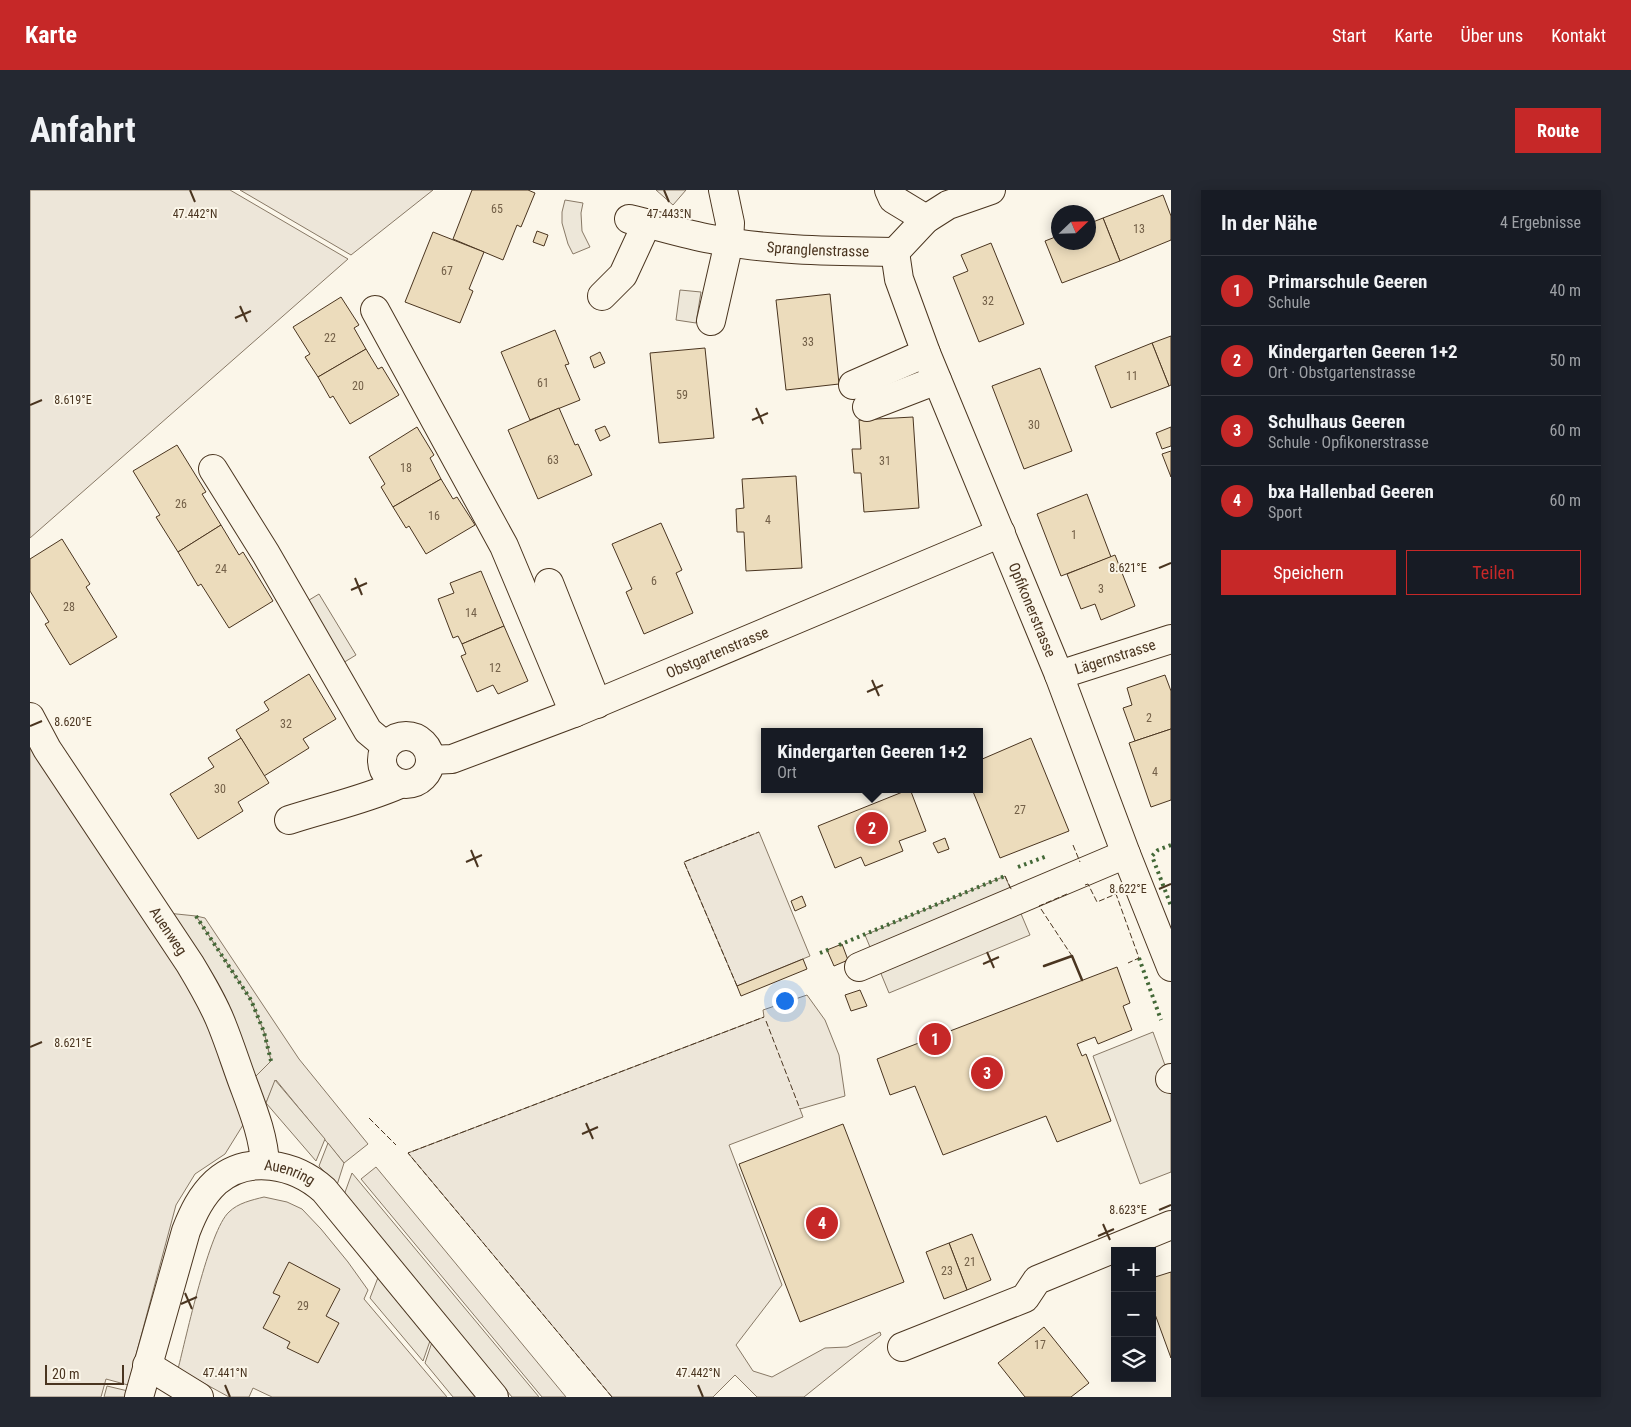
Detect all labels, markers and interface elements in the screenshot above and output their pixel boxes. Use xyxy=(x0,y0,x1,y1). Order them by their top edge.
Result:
text: Karte xyxy=(25,21,77,49)
text: Start xyxy=(1332,25,1366,46)
text: Karte xyxy=(1394,25,1433,46)
text: Über uns xyxy=(1461,25,1523,46)
text: Kontakt xyxy=(1551,25,1606,46)
button: Route xyxy=(1515,108,1601,153)
text: Anfahrt xyxy=(30,110,136,151)
house number: 65 xyxy=(491,202,503,216)
north arrow xyxy=(1051,205,1096,250)
text: 47.442°N xyxy=(173,207,217,221)
text: 47.443°N xyxy=(647,207,691,221)
text: In der Nähe xyxy=(1221,211,1317,235)
text: 4 Ergebnisse xyxy=(1500,213,1581,232)
house number: 13 xyxy=(1133,222,1145,236)
street label: Spranglenstrasse xyxy=(766,238,869,261)
house number: 67 xyxy=(441,264,453,278)
text: Primarschule Geeren xyxy=(1268,270,1427,293)
text: 1 xyxy=(1233,281,1241,300)
text: 40 m xyxy=(1549,281,1581,300)
text: Schule xyxy=(1268,293,1310,312)
house number: 32 xyxy=(982,294,994,308)
house number: 22 xyxy=(324,331,336,345)
house number: 33 xyxy=(802,335,814,349)
text: Kindergarten Geeren 1+2 xyxy=(1268,340,1458,363)
text: 2 xyxy=(1233,351,1241,370)
text: 50 m xyxy=(1549,351,1581,370)
text: Ort · Obstgartenstrasse xyxy=(1268,363,1416,382)
house number: 11 xyxy=(1126,369,1138,383)
house number: 61 xyxy=(537,376,549,390)
house number: 20 xyxy=(352,379,364,393)
house number: 59 xyxy=(676,388,688,402)
text: 8.619°E xyxy=(54,393,92,407)
text: Schulhaus Geeren xyxy=(1268,410,1405,433)
house number: 30 xyxy=(1028,418,1040,432)
text: 3 xyxy=(1233,421,1241,440)
text: 60 m xyxy=(1549,421,1581,440)
text: Schule · Opfikonerstrasse xyxy=(1268,433,1429,452)
house number: 63 xyxy=(547,453,559,467)
house number: 31 xyxy=(879,454,891,468)
house number: 18 xyxy=(400,461,412,475)
text: bxa Hallenbad Geeren xyxy=(1268,480,1434,503)
text: 4 xyxy=(1233,491,1241,510)
text: 60 m xyxy=(1549,491,1581,510)
house number: 26 xyxy=(175,497,187,511)
text: Sport xyxy=(1268,503,1302,522)
house number: 16 xyxy=(428,509,440,523)
house number: 4 xyxy=(765,513,771,527)
house number: 1 xyxy=(1071,528,1077,542)
button: Speichern xyxy=(1221,550,1396,595)
button: Teilen xyxy=(1406,550,1581,595)
street label: Opfikonerstrasse xyxy=(1005,560,1060,660)
text: 8.621°E xyxy=(1109,561,1147,575)
house number: 24 xyxy=(215,562,227,576)
house number: 6 xyxy=(651,574,657,588)
house number: 3 xyxy=(1098,582,1104,596)
house number: 28 xyxy=(63,600,75,614)
house number: 14 xyxy=(465,606,477,620)
street label: Obstgartenstrasse xyxy=(663,623,771,682)
street label: Lägernstrasse xyxy=(1072,636,1158,678)
house number: 12 xyxy=(489,661,501,675)
house number: 2 xyxy=(1146,711,1152,725)
text: 8.620°E xyxy=(54,715,92,729)
house number: 32 xyxy=(280,717,292,731)
popup xyxy=(761,728,983,793)
text: Kindergarten Geeren 1+2 xyxy=(777,740,967,763)
text: Ort xyxy=(777,763,797,782)
house number: 4 xyxy=(1152,765,1158,779)
house number: 30 xyxy=(214,782,226,796)
house number: 27 xyxy=(1014,803,1026,817)
pin: 2 xyxy=(856,809,888,847)
text: 8.622°E xyxy=(1109,882,1147,896)
street label: Auenweg xyxy=(146,904,191,959)
your location xyxy=(772,988,798,1014)
pin: 1 xyxy=(919,1020,951,1058)
text: 8.621°E xyxy=(54,1036,92,1050)
pin: 3 xyxy=(971,1054,1003,1092)
street label: Auenring xyxy=(263,1156,318,1189)
text: 8.623°E xyxy=(1109,1203,1147,1217)
pin: 4 xyxy=(806,1204,838,1242)
map controls xyxy=(1111,1247,1156,1382)
button: + xyxy=(1111,1247,1156,1292)
house number: 21 xyxy=(964,1255,976,1269)
house number: 23 xyxy=(941,1264,953,1278)
button: − xyxy=(1111,1292,1156,1337)
house number: 29 xyxy=(297,1299,309,1313)
button: layers xyxy=(1111,1337,1156,1382)
house number: 17 xyxy=(1034,1338,1046,1352)
scale bar xyxy=(45,1362,124,1385)
text: 20 m xyxy=(52,1366,80,1382)
text: 47.441°N xyxy=(203,1366,247,1380)
text: 47.442°N xyxy=(676,1366,720,1380)

